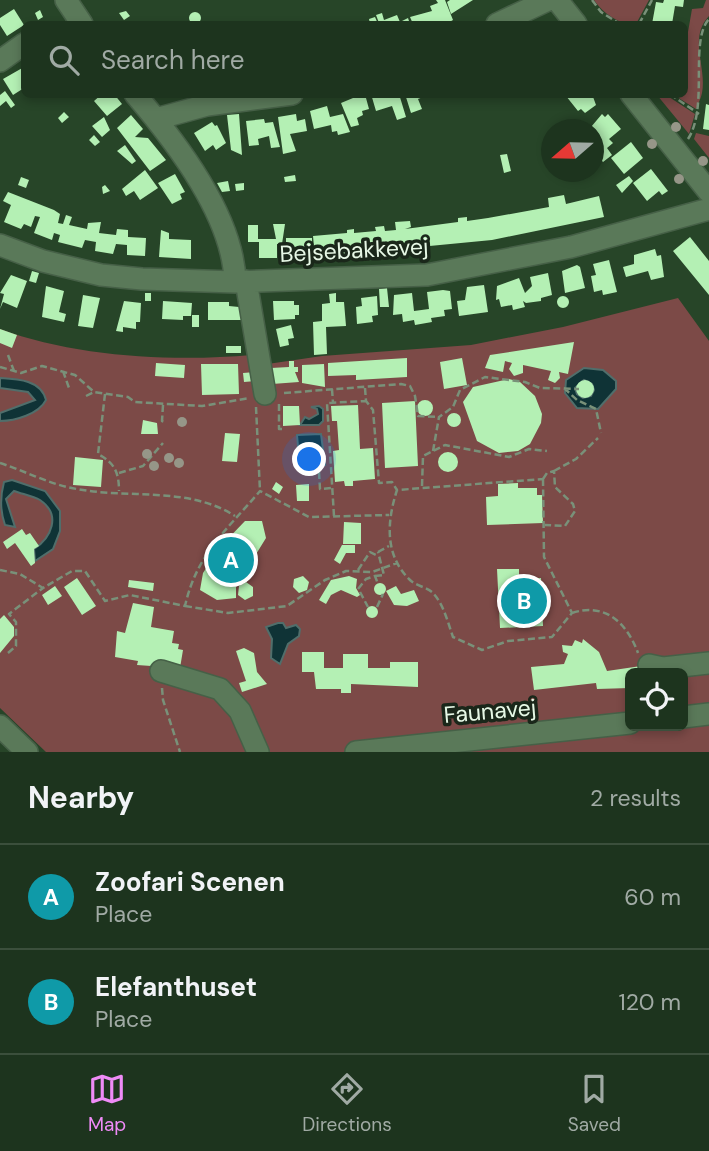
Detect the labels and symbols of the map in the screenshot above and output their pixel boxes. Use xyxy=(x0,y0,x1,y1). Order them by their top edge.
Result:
north arrow xyxy=(541,119,604,182)
street label: Bejsebakkevej xyxy=(279,231,429,269)
your location xyxy=(292,442,326,476)
pin: A xyxy=(208,534,254,586)
pin: B xyxy=(501,575,547,627)
street label: Faunavej xyxy=(443,692,537,730)

